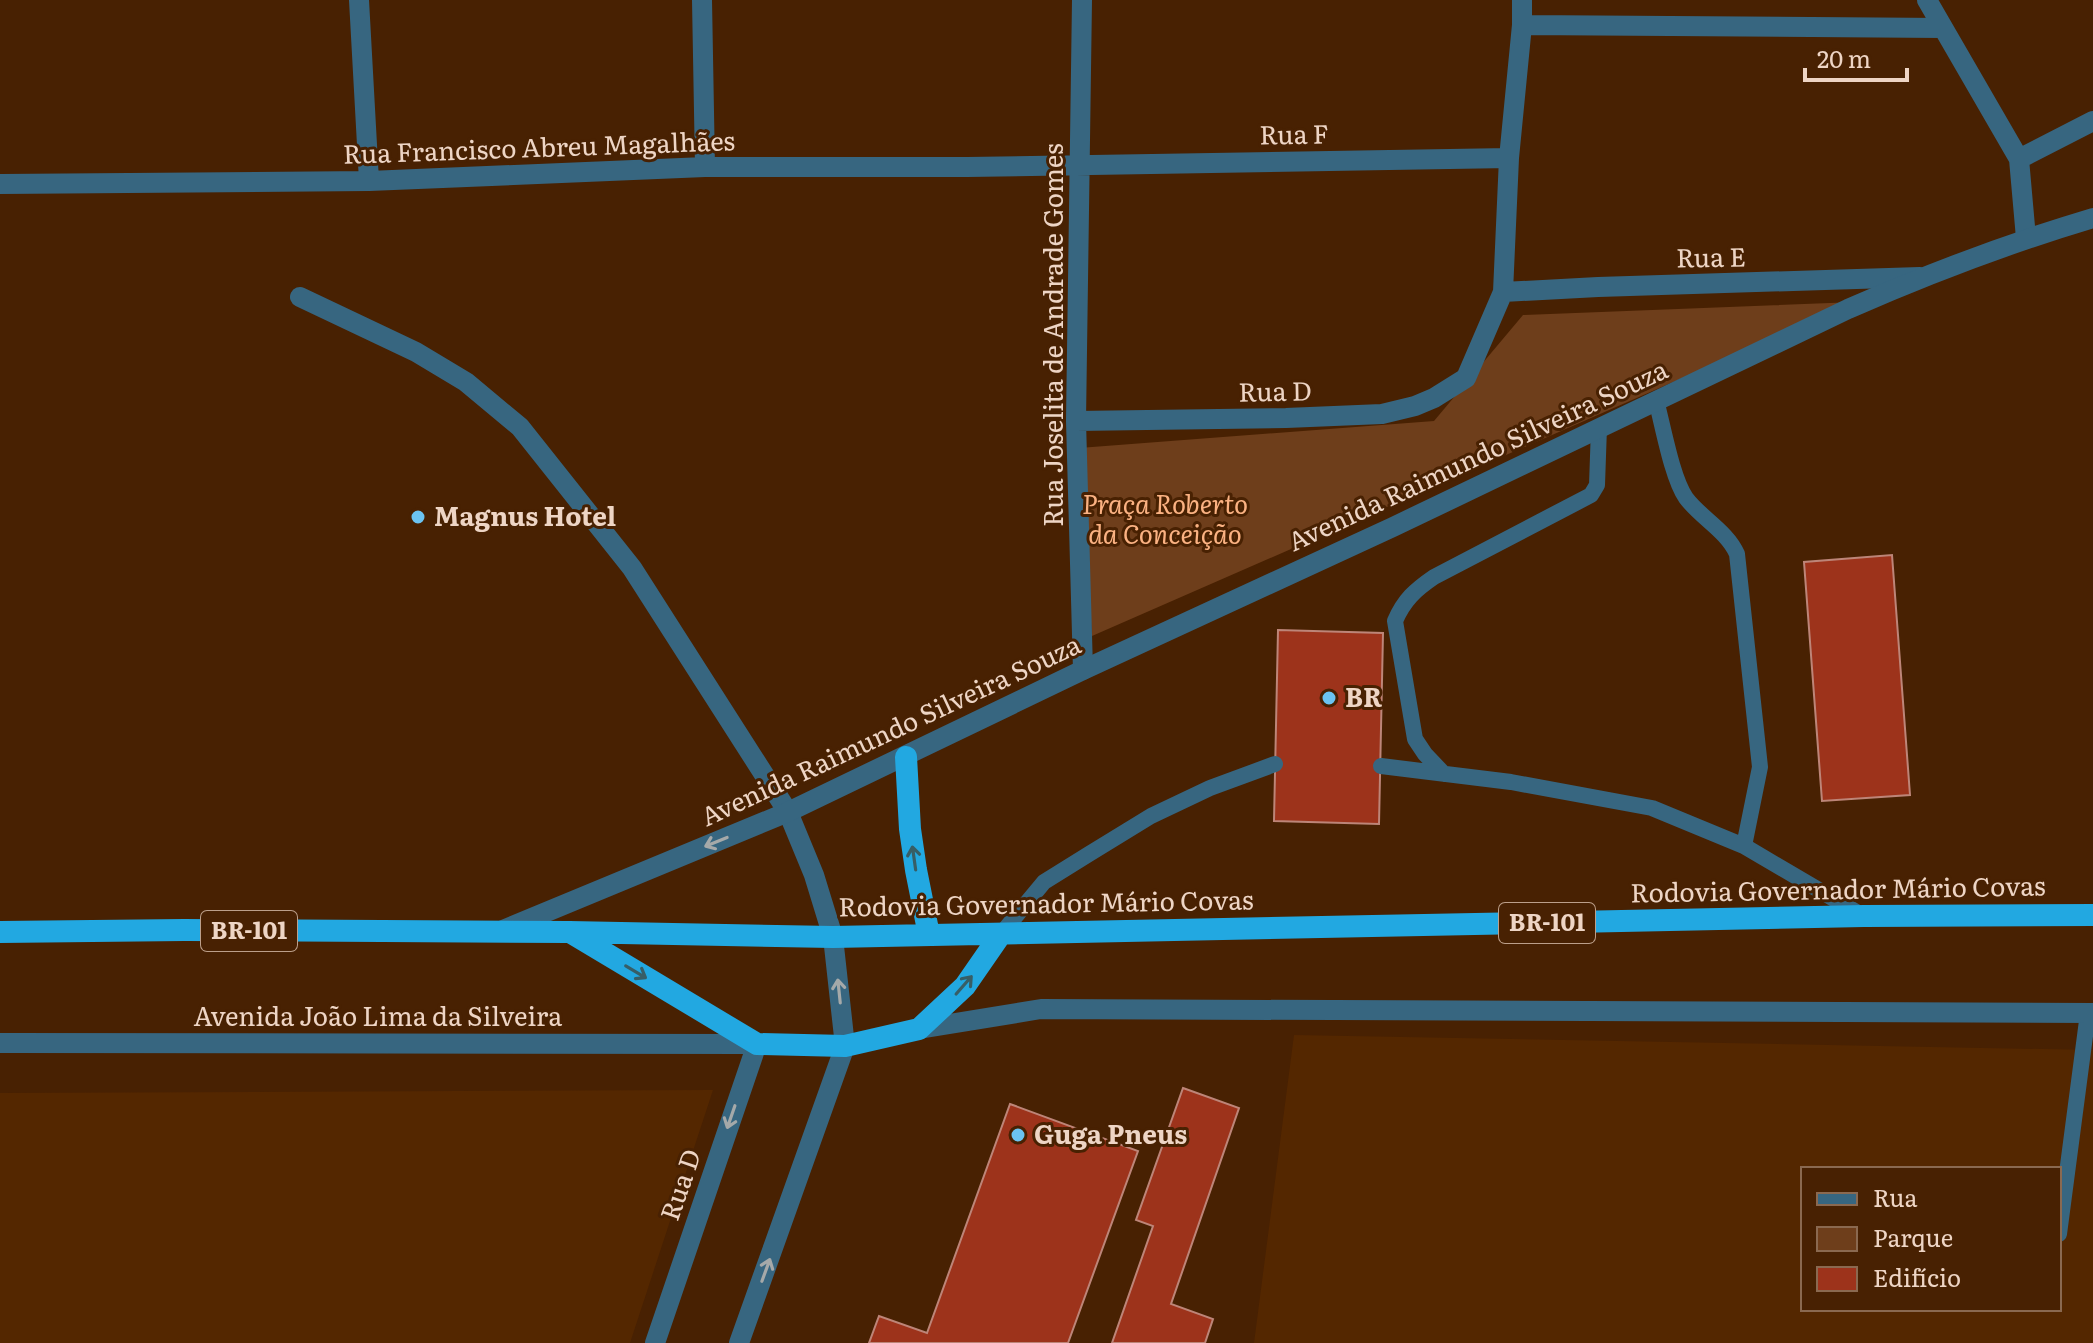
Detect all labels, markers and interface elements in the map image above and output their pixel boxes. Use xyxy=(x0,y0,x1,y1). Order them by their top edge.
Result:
scale bar xyxy=(1805,32,1907,82)
text: 20 m xyxy=(1817,40,1871,75)
street label: Rua F xyxy=(1259,112,1329,153)
street label: Rua Francisco Abreu Magalhães xyxy=(342,119,736,172)
street label: Rua Joselita de Andrade Gomes xyxy=(1032,143,1071,527)
street label: Rua E xyxy=(1676,235,1746,276)
street label: Avenida Raimundo Silveira Souza xyxy=(1280,348,1673,559)
street label: Rua D xyxy=(1238,369,1312,410)
park label: Praça Roberto da Conceição xyxy=(1082,483,1248,552)
place label: Magnus Hotel xyxy=(434,495,616,534)
marker: Magnus Hotel xyxy=(409,508,427,526)
street label: Avenida Raimundo Silveira Souza xyxy=(693,623,1086,834)
place label: BR xyxy=(1345,676,1382,715)
marker: BR xyxy=(1320,689,1338,707)
one-way arrow xyxy=(704,836,729,851)
one-way arrow xyxy=(906,846,921,871)
street label: Rodovia Governador Mário Covas xyxy=(1630,864,2046,911)
street label: Rodovia Governador Mário Covas xyxy=(838,878,1254,925)
road number: BR-101 xyxy=(1499,903,1595,943)
road number: BR-101 xyxy=(201,911,297,951)
one-way arrow xyxy=(624,964,647,980)
one-way arrow xyxy=(955,975,973,995)
one-way arrow xyxy=(831,978,846,1005)
street label: Avenida João Lima da Silveira xyxy=(194,995,562,1034)
one-way arrow xyxy=(723,1105,738,1130)
place label: Guga Pneus xyxy=(1034,1113,1187,1152)
marker: Guga Pneus xyxy=(1009,1126,1027,1144)
street label: Rua D xyxy=(648,1143,709,1225)
legend xyxy=(1801,1167,2061,1311)
text: Rua xyxy=(1873,1179,1918,1214)
text: Parque xyxy=(1873,1219,1953,1254)
one-way arrow xyxy=(759,1257,774,1282)
text: Edifício xyxy=(1873,1259,1961,1294)

